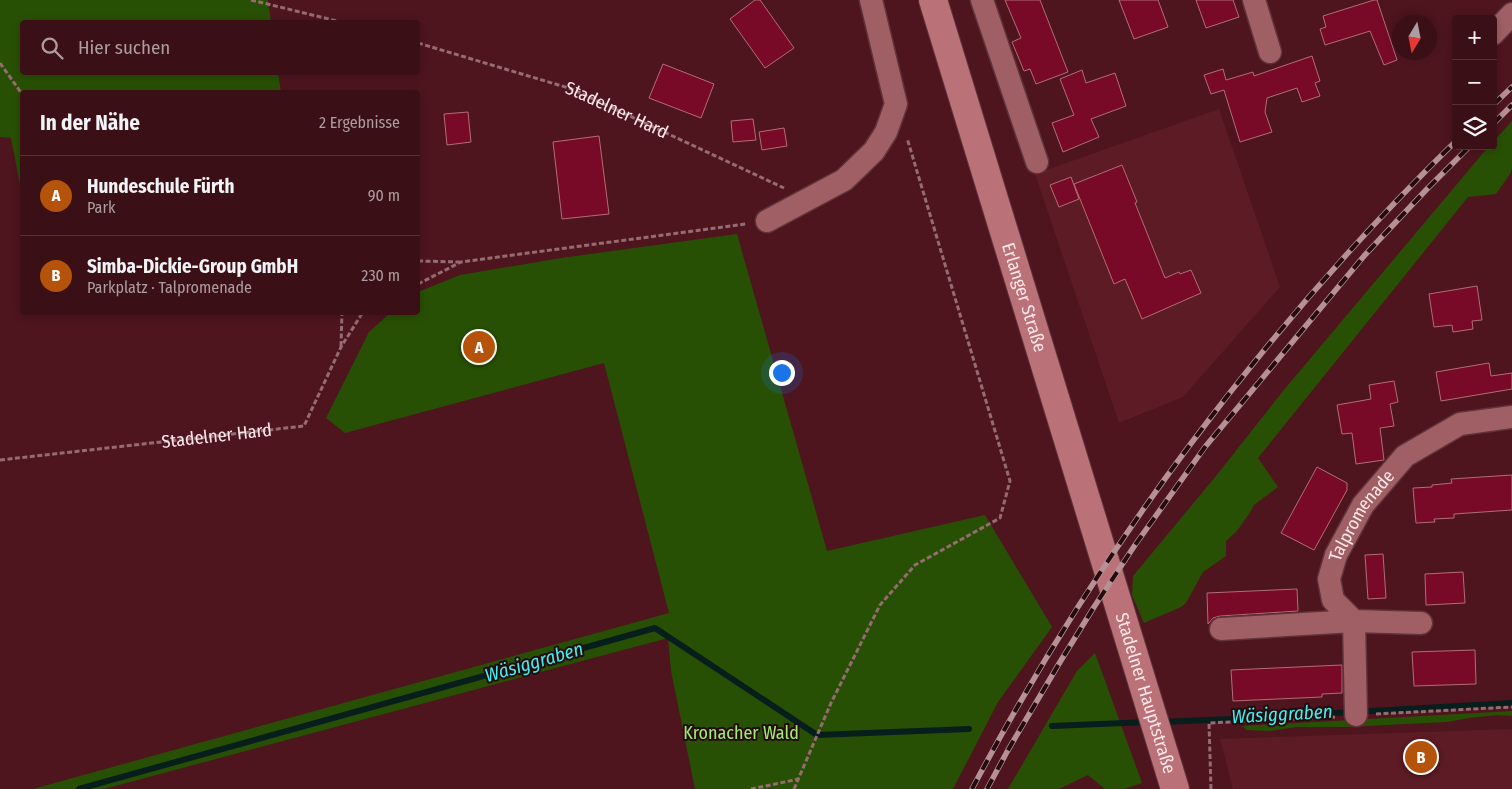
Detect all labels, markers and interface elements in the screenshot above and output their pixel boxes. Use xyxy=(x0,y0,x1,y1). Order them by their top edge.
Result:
north arrow xyxy=(1392,15,1437,60)
map controls xyxy=(1452,15,1497,150)
button: + xyxy=(1452,15,1497,60)
search box xyxy=(20,20,420,75)
icon: search xyxy=(38,34,66,62)
text: Hier suchen xyxy=(78,36,170,59)
button: − xyxy=(1452,60,1497,105)
street label: Stadelner Hard xyxy=(563,77,672,143)
button: layers xyxy=(1452,105,1497,150)
text: In der Nähe xyxy=(40,110,140,136)
text: 2 Ergebnisse xyxy=(319,113,400,132)
text: Hundeschule Fürth xyxy=(87,175,235,198)
text: A xyxy=(52,186,60,205)
text: 90 m xyxy=(368,186,400,205)
text: Park xyxy=(87,198,115,217)
street label: Erlanger Straße xyxy=(997,240,1051,355)
text: Simba-Dickie-Group GmbH xyxy=(87,255,298,278)
text: B xyxy=(52,266,60,285)
text: 230 m xyxy=(361,266,400,285)
text: Parkplatz · Talpromenade xyxy=(87,278,252,297)
pin: A xyxy=(463,328,495,366)
your location xyxy=(769,360,795,386)
street label: Stadelner Hard xyxy=(160,419,273,453)
street label: Talpromenade xyxy=(1324,465,1399,564)
street label: Stadelner Hauptstraße xyxy=(1111,610,1181,776)
water label: Wäsiggraben xyxy=(482,637,586,687)
water label: Wäsiggraben xyxy=(1231,700,1333,728)
park label: Kronacher Wald xyxy=(683,722,799,744)
pin: B xyxy=(1405,738,1437,776)

